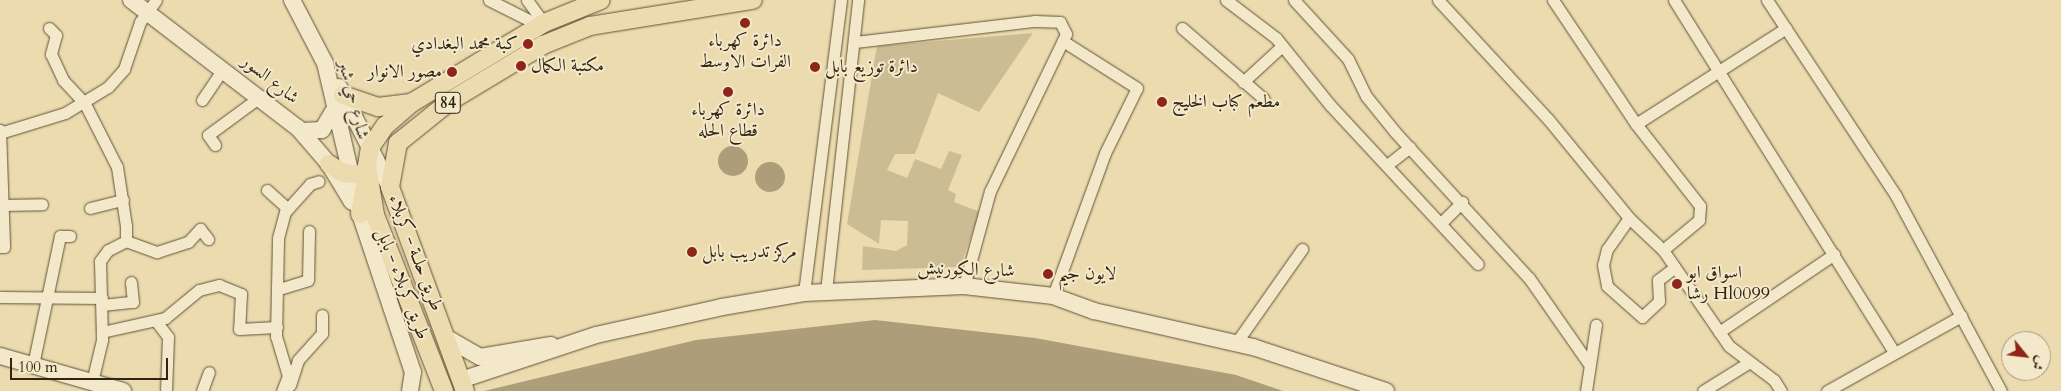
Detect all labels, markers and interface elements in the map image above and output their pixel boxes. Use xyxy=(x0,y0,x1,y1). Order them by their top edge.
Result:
marker: دائرة كهرباء الفرات الاوسط xyxy=(739,17,751,29)
place label: دائرة كهرباء الفرات الاوسط xyxy=(699,31,791,74)
place label: كبة محمد البغدادي xyxy=(411,33,518,55)
marker: كبة محمد البغدادي xyxy=(522,38,534,50)
street label: شارع السور xyxy=(237,51,303,109)
place label: مكتبة الكمال xyxy=(531,55,604,77)
place label: دائرة توزيع بابل xyxy=(825,56,918,78)
street label: شارع حي شبر xyxy=(333,58,373,142)
marker: مكتبة الكمال xyxy=(515,60,527,72)
place label: مصور الانوار xyxy=(368,61,442,83)
marker: دائرة توزيع بابل xyxy=(809,61,821,73)
marker: مصور الانوار xyxy=(446,66,458,78)
marker: دائرة كهرباء قطاع الحله xyxy=(722,86,734,98)
road number: 84 xyxy=(434,90,462,116)
place label: مطعم كباب الخليج xyxy=(1172,91,1280,113)
marker: مطعم كباب الخليج xyxy=(1156,96,1168,108)
place label: دائرة كهرباء قطاع الحله xyxy=(691,100,765,142)
street label: طريق حلــة - كربلاء xyxy=(383,192,447,314)
street label: طريق كربلاء - بابل xyxy=(371,225,433,343)
place label: مركز تدريب بابل xyxy=(702,241,797,263)
marker: مركز تدريب بابل xyxy=(686,246,698,258)
street label: شارع الكورنيش xyxy=(917,258,1015,282)
place label: لايون جيم xyxy=(1058,263,1116,285)
place label: اسواق ابو رشا Hl0099 xyxy=(1687,263,1770,306)
marker: لايون جيم xyxy=(1042,268,1054,280)
marker: اسواق ابو رشا Hl0099 xyxy=(1671,278,1683,290)
north arrow xyxy=(2001,331,2051,381)
scale bar xyxy=(12,348,170,380)
text: ش xyxy=(2027,352,2050,374)
text: 100 m xyxy=(18,357,58,377)

